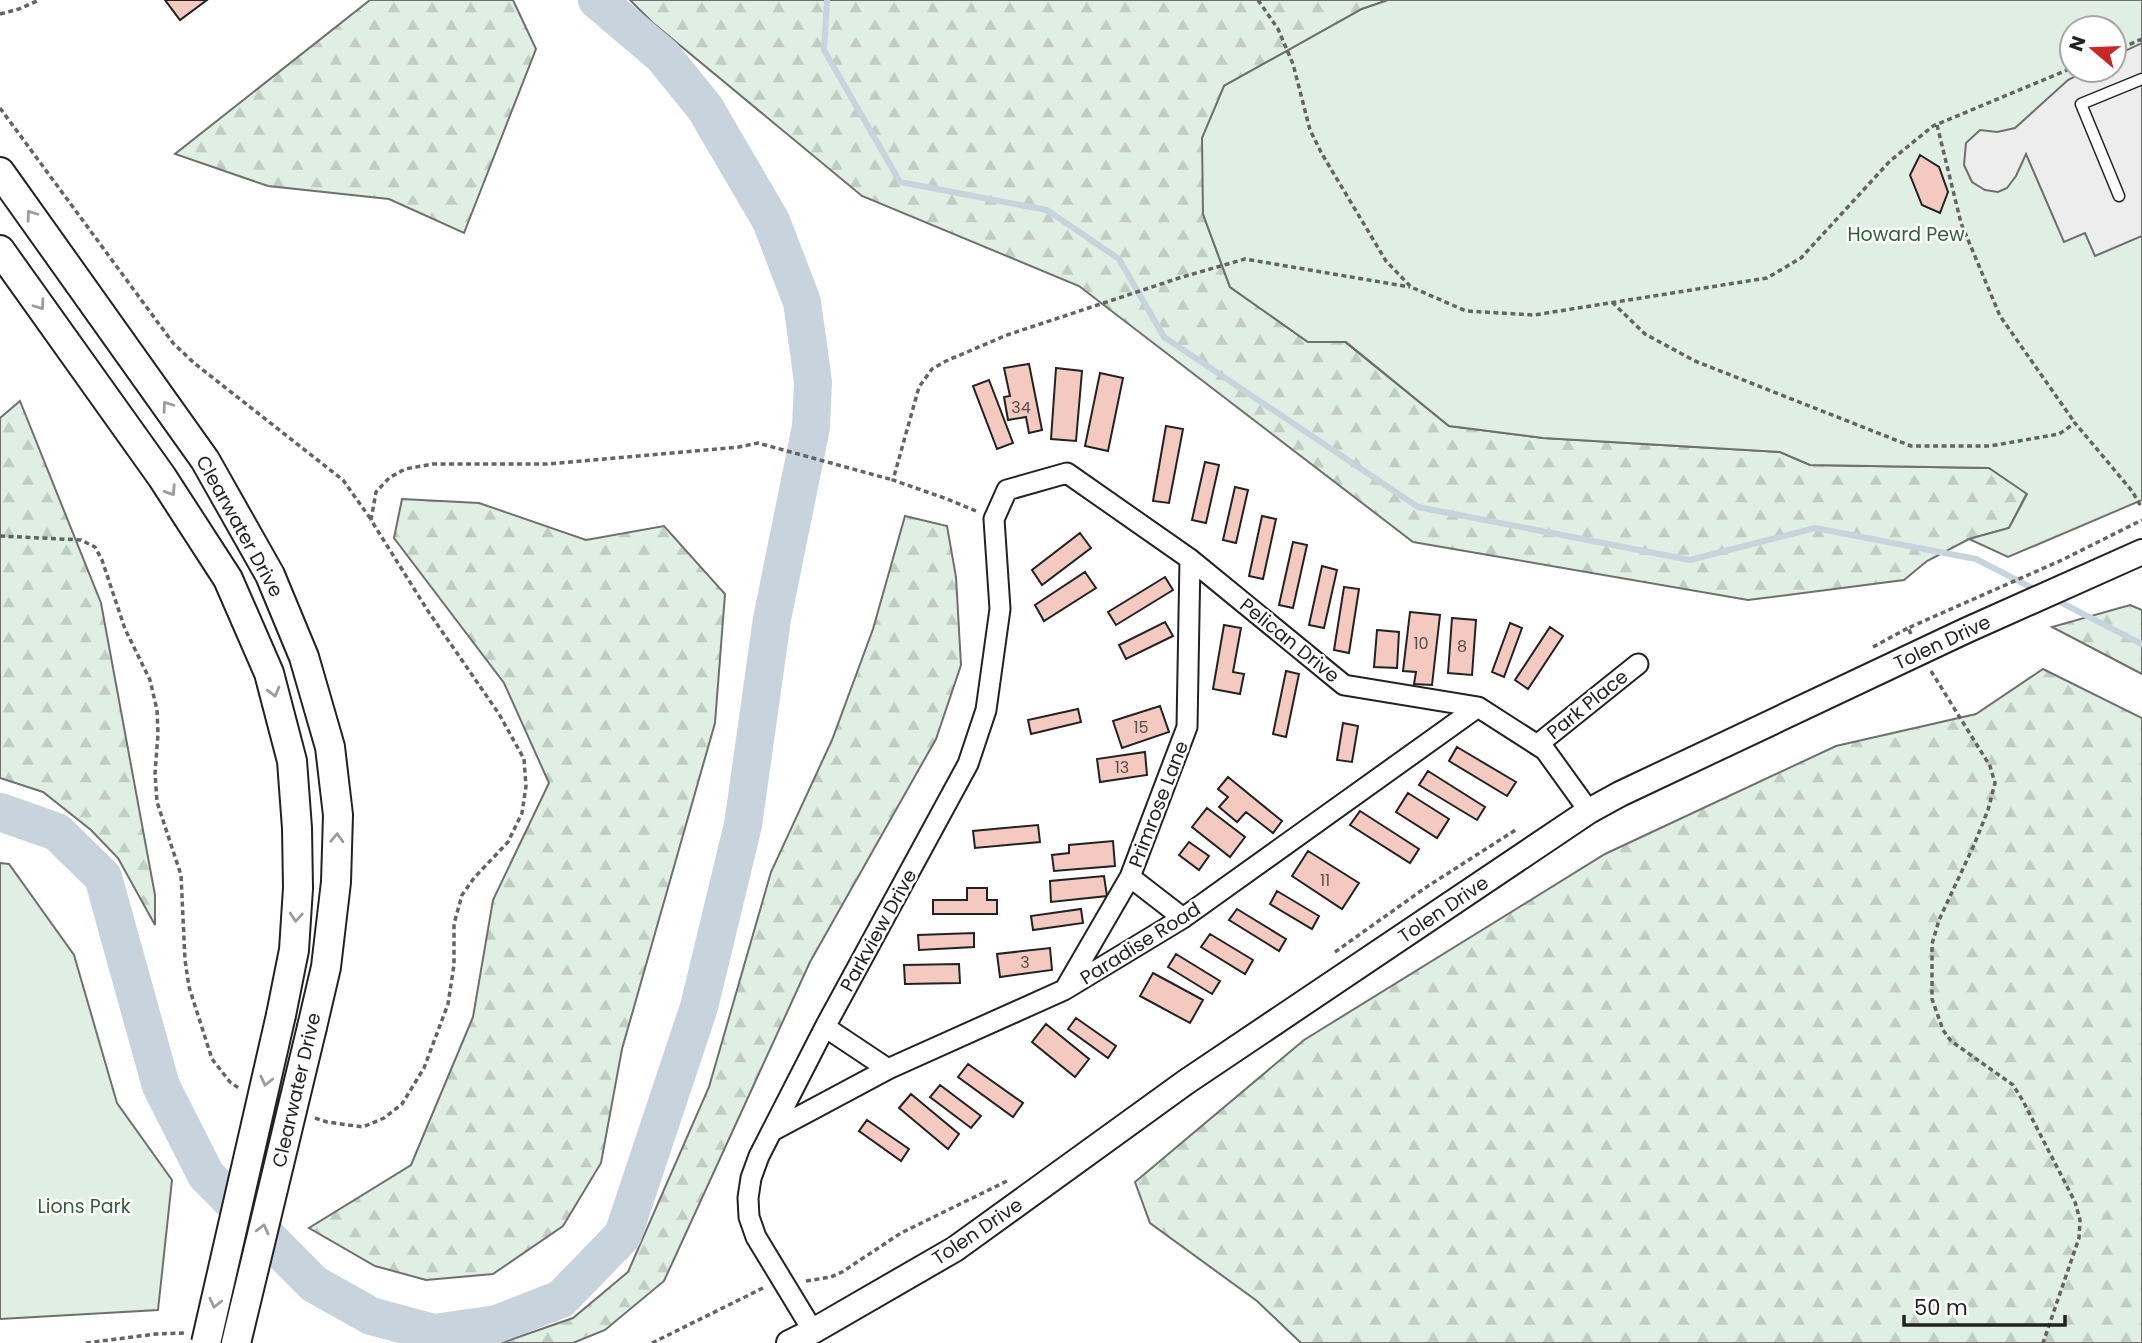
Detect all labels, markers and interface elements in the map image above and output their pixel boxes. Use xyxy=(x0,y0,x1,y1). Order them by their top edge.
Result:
north arrow xyxy=(2058,14,2128,84)
text: N xyxy=(2062,32,2092,55)
one-way arrow xyxy=(27,210,39,223)
park label: Howard Pew xyxy=(1847,221,1965,248)
one-way arrow xyxy=(32,297,44,310)
house number: 34 xyxy=(1011,396,1031,419)
one-way arrow xyxy=(163,401,175,414)
street label: Clearwater Drive xyxy=(189,451,290,602)
one-way arrow xyxy=(163,483,176,496)
street label: Pelican Drive xyxy=(1234,592,1345,689)
street label: Tolen Drive xyxy=(1889,608,1995,677)
house number: 10 xyxy=(1413,632,1429,655)
house number: 8 xyxy=(1457,635,1467,658)
street label: Park Place xyxy=(1541,663,1634,746)
one-way arrow xyxy=(266,686,281,698)
house number: 15 xyxy=(1133,716,1149,739)
street label: Primrose Lane xyxy=(1122,737,1195,871)
house number: 13 xyxy=(1115,756,1129,779)
one-way arrow xyxy=(330,832,345,843)
street label: Parkview Drive xyxy=(834,864,923,996)
house number: 11 xyxy=(1320,869,1330,892)
street label: Tolen Drive xyxy=(1393,869,1494,950)
street label: Paradise Road xyxy=(1075,896,1206,991)
one-way arrow xyxy=(289,912,304,923)
house number: 3 xyxy=(1020,951,1030,974)
street label: Clearwater Drive xyxy=(266,1010,327,1170)
one-way arrow xyxy=(259,1075,274,1087)
street label: Tolen Drive xyxy=(927,1191,1028,1272)
park label: Lions Park xyxy=(38,1193,131,1220)
one-way arrow xyxy=(255,1223,269,1235)
scale bar xyxy=(1904,1284,2065,1328)
text: 50 m xyxy=(1914,1293,1968,1322)
one-way arrow xyxy=(209,1297,223,1309)

